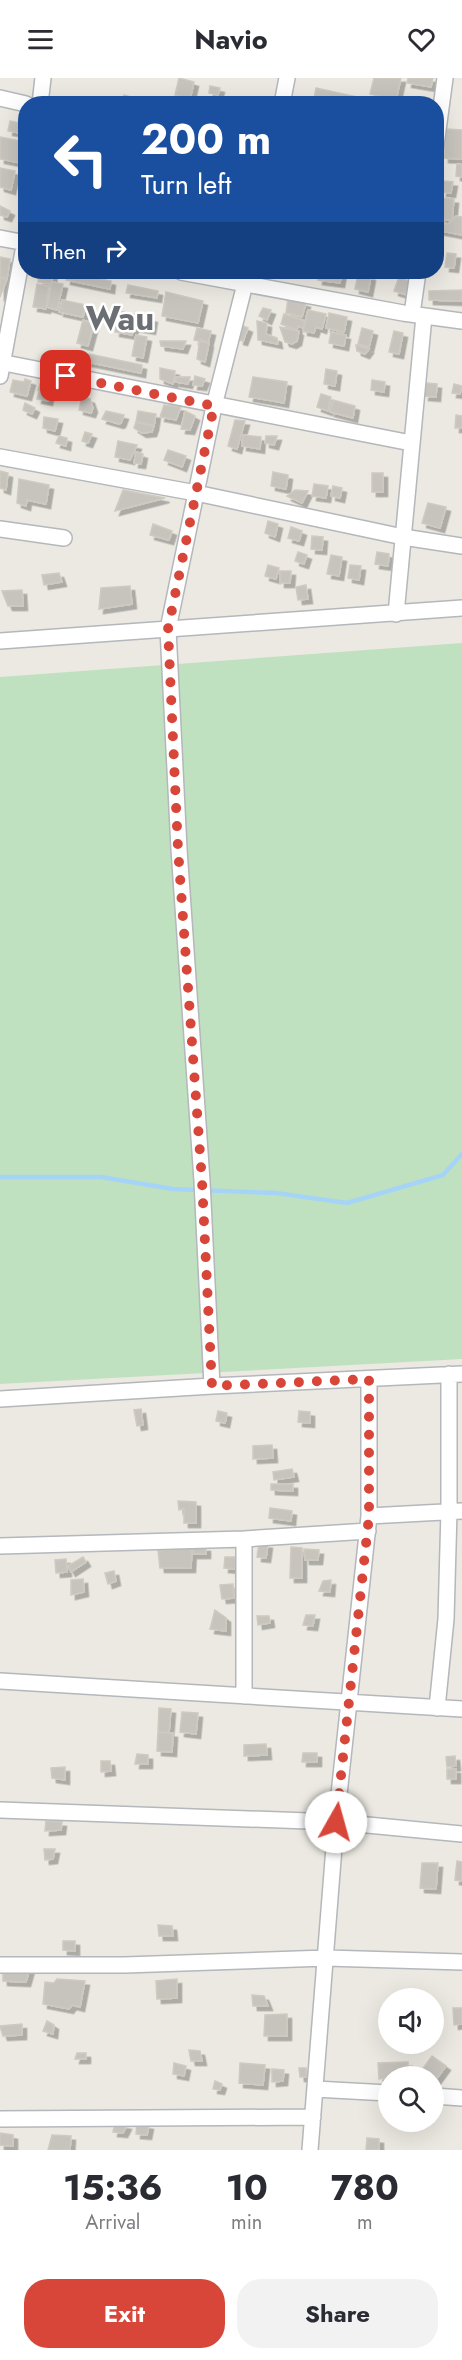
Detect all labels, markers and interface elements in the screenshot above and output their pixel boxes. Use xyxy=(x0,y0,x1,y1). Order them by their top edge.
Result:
text: Navio xyxy=(194,20,268,59)
icon: menu xyxy=(24,23,57,56)
icon: heart xyxy=(405,23,438,56)
text: 200 m xyxy=(141,109,271,170)
icon: left xyxy=(42,120,120,198)
text: Turn left xyxy=(141,165,231,204)
icon: right xyxy=(99,234,132,267)
text: Then xyxy=(42,235,87,267)
district label: Wau xyxy=(86,295,154,342)
pin xyxy=(40,350,91,401)
icon: arrive xyxy=(49,359,82,392)
position arrow xyxy=(304,1790,368,1854)
map controls xyxy=(378,1988,444,2132)
button: sound xyxy=(378,1988,444,2054)
button: search xyxy=(378,2066,444,2132)
text: 15:36 xyxy=(63,2161,163,2213)
text: 10 xyxy=(226,2161,268,2213)
text: 780 xyxy=(331,2161,399,2213)
text: Arrival xyxy=(85,2208,140,2237)
text: min xyxy=(231,2208,262,2237)
text: m xyxy=(357,2208,373,2237)
button: Exit xyxy=(24,2279,225,2348)
button: Share xyxy=(237,2279,438,2348)

